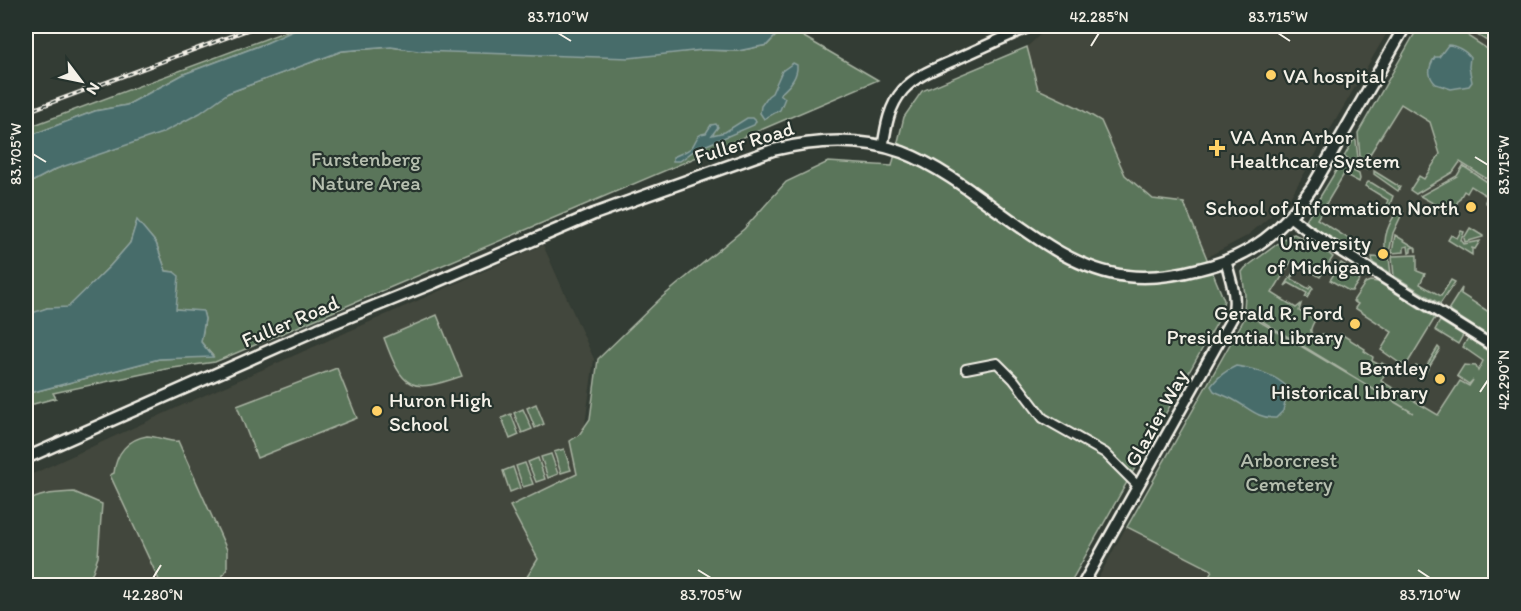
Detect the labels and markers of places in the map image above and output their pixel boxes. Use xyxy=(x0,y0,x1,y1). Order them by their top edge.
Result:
place label: VA hospital xyxy=(1283,63,1386,88)
marker: VA hospital xyxy=(1264,68,1278,82)
place label: VA Ann Arbor Healthcare System xyxy=(1230,124,1400,173)
marker: VA Ann Arbor Healthcare System xyxy=(1208,139,1226,157)
place label: School of Information North xyxy=(1205,195,1460,220)
marker: School of Information North xyxy=(1464,200,1478,214)
place label: University of Michigan xyxy=(1267,230,1371,279)
marker: University of Michigan xyxy=(1376,247,1390,261)
place label: Gerald R. Ford Presidential Library xyxy=(1166,300,1343,349)
marker: Gerald R. Ford Presidential Library xyxy=(1348,317,1362,331)
place label: Bentley Historical Library xyxy=(1271,355,1428,404)
marker: Bentley Historical Library xyxy=(1433,372,1447,386)
place label: Huron High School xyxy=(389,387,493,436)
marker: Huron High School xyxy=(370,404,384,418)

